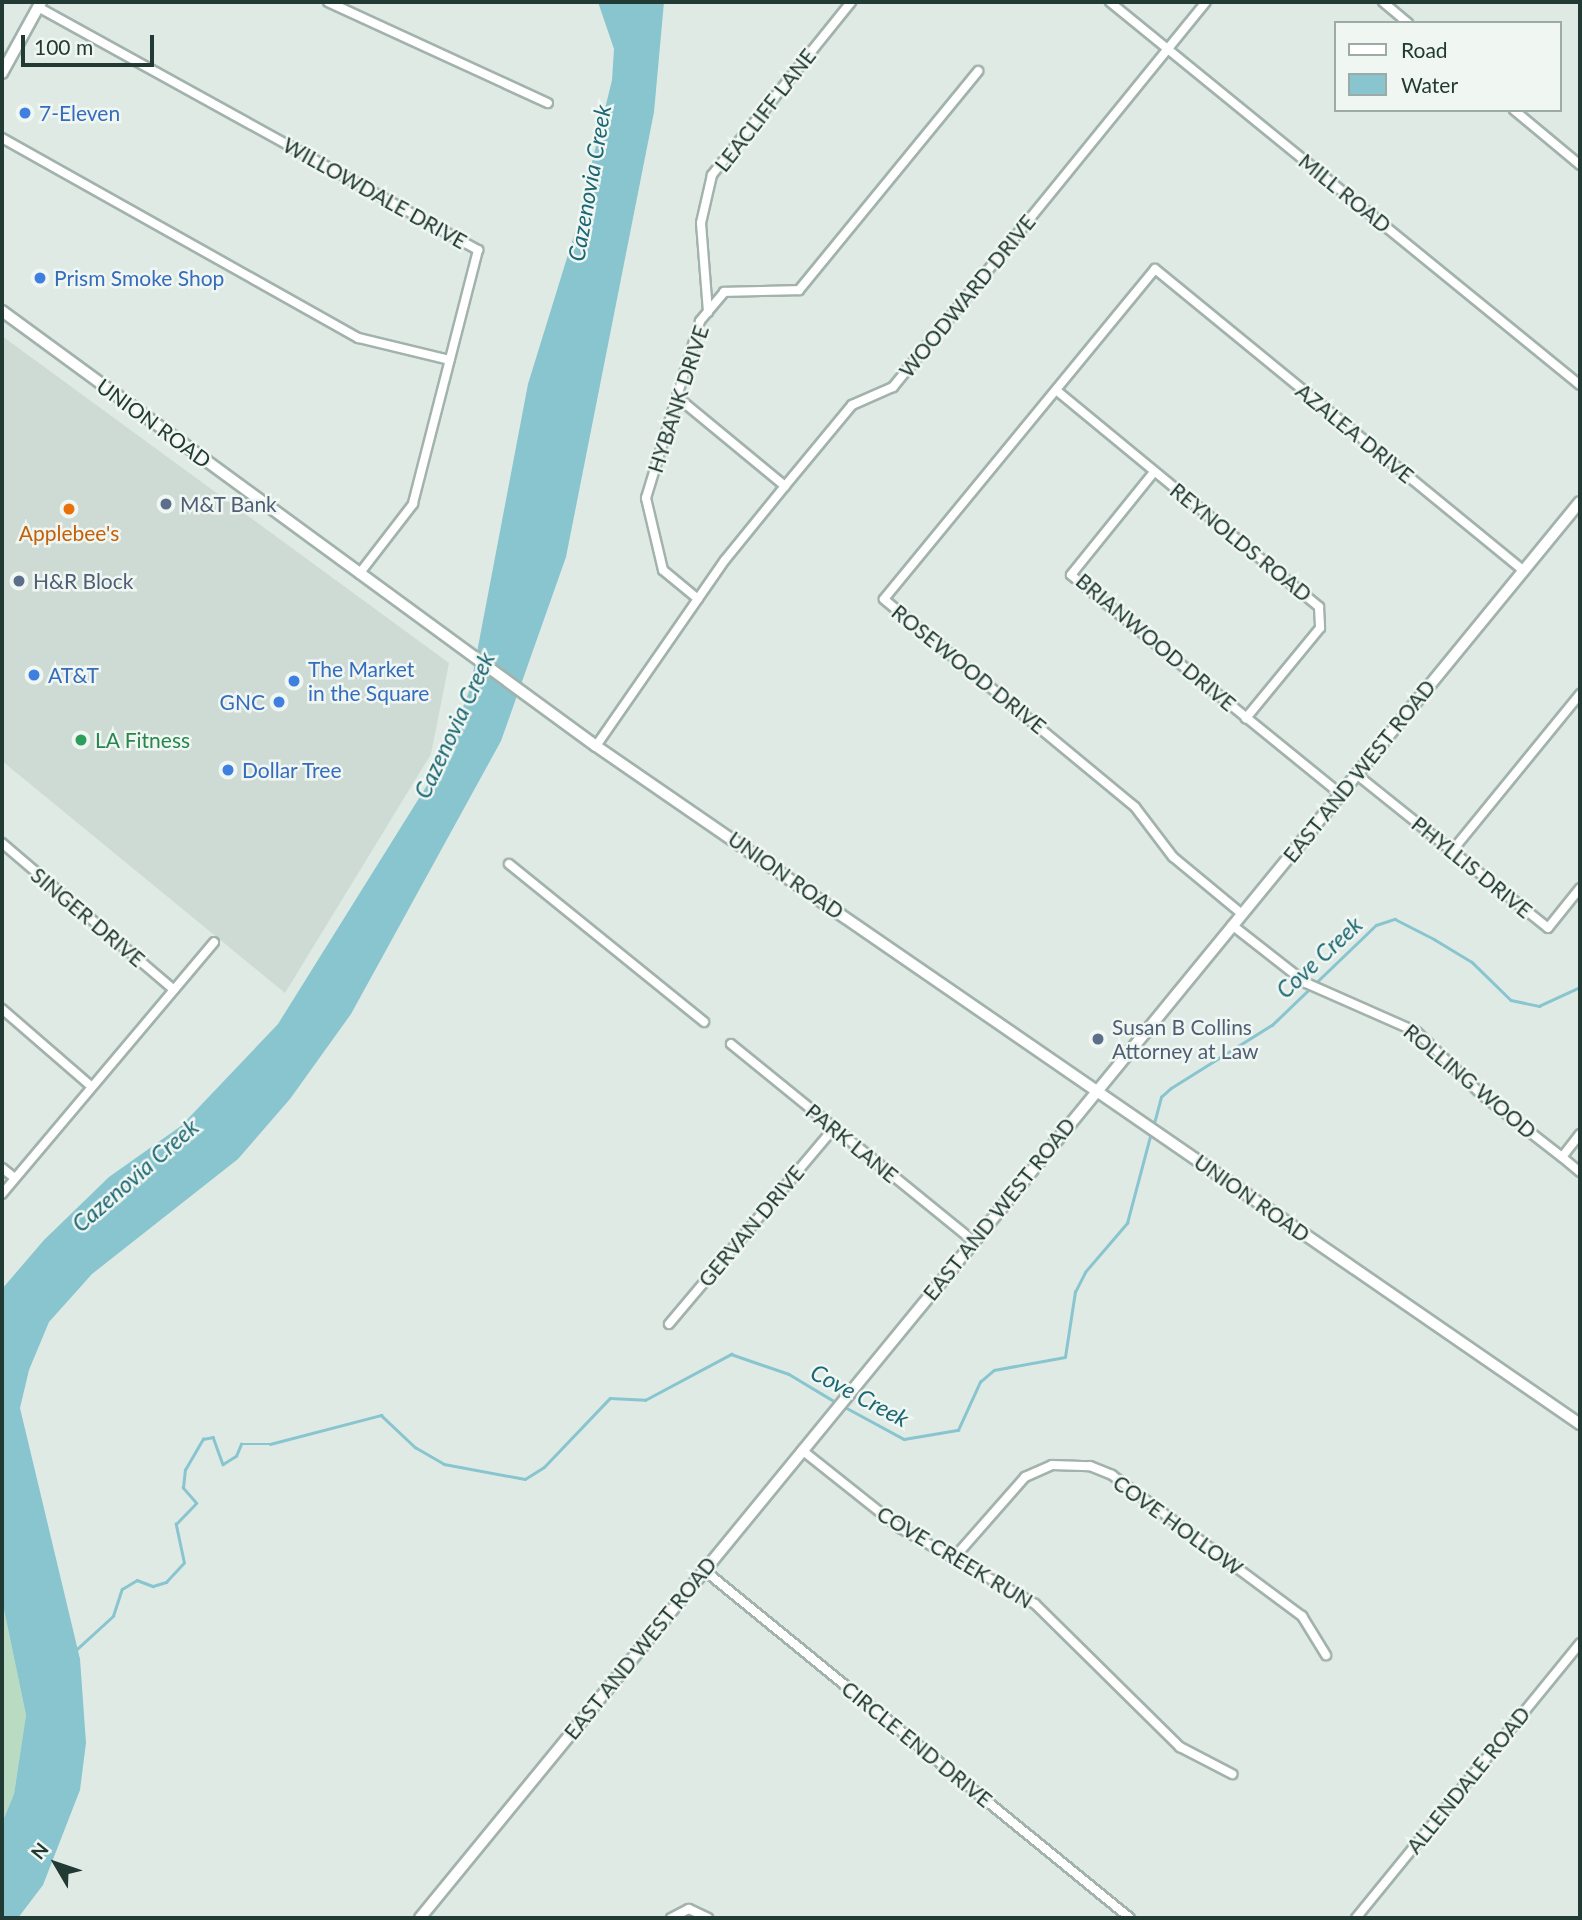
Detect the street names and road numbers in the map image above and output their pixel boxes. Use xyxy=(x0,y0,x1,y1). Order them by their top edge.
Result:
street label: LEACLIFF LANE xyxy=(709,43,821,177)
street label: WILLOWDALE DRIVE xyxy=(279,132,471,254)
street label: MILL ROAD xyxy=(1294,148,1396,238)
street label: WOODWARD DRIVE xyxy=(894,210,1040,382)
street label: HYBANK DRIVE xyxy=(642,322,714,476)
street label: UNION ROAD xyxy=(92,373,216,473)
street label: AZALEA DRIVE xyxy=(1291,378,1419,488)
street label: REYNOLDS ROAD xyxy=(1165,477,1317,607)
street label: BRIANWOOD DRIVE xyxy=(1071,568,1241,716)
street label: ROSEWOOD DRIVE xyxy=(887,599,1051,739)
street label: EAST AND WEST ROAD xyxy=(1277,674,1441,868)
street label: PHYLLIS DRIVE xyxy=(1407,811,1537,923)
street label: UNION ROAD xyxy=(723,826,849,924)
street label: SINGER DRIVE xyxy=(26,862,150,972)
street label: ROLLING WOOD xyxy=(1399,1018,1541,1144)
street label: PARK LANE xyxy=(801,1098,903,1188)
street label: EAST AND WEST ROAD xyxy=(917,1112,1081,1306)
street label: UNION ROAD xyxy=(1189,1149,1315,1247)
street label: GERVAN DRIVE xyxy=(693,1160,809,1292)
street label: COVE HOLLOW xyxy=(1108,1470,1248,1580)
street label: COVE CREEK RUN xyxy=(873,1501,1037,1613)
street label: EAST AND WEST ROAD xyxy=(558,1551,722,1745)
street label: CIRCLE END DRIVE xyxy=(837,1676,997,1812)
street label: ALLENDALE ROAD xyxy=(1401,1701,1535,1859)

